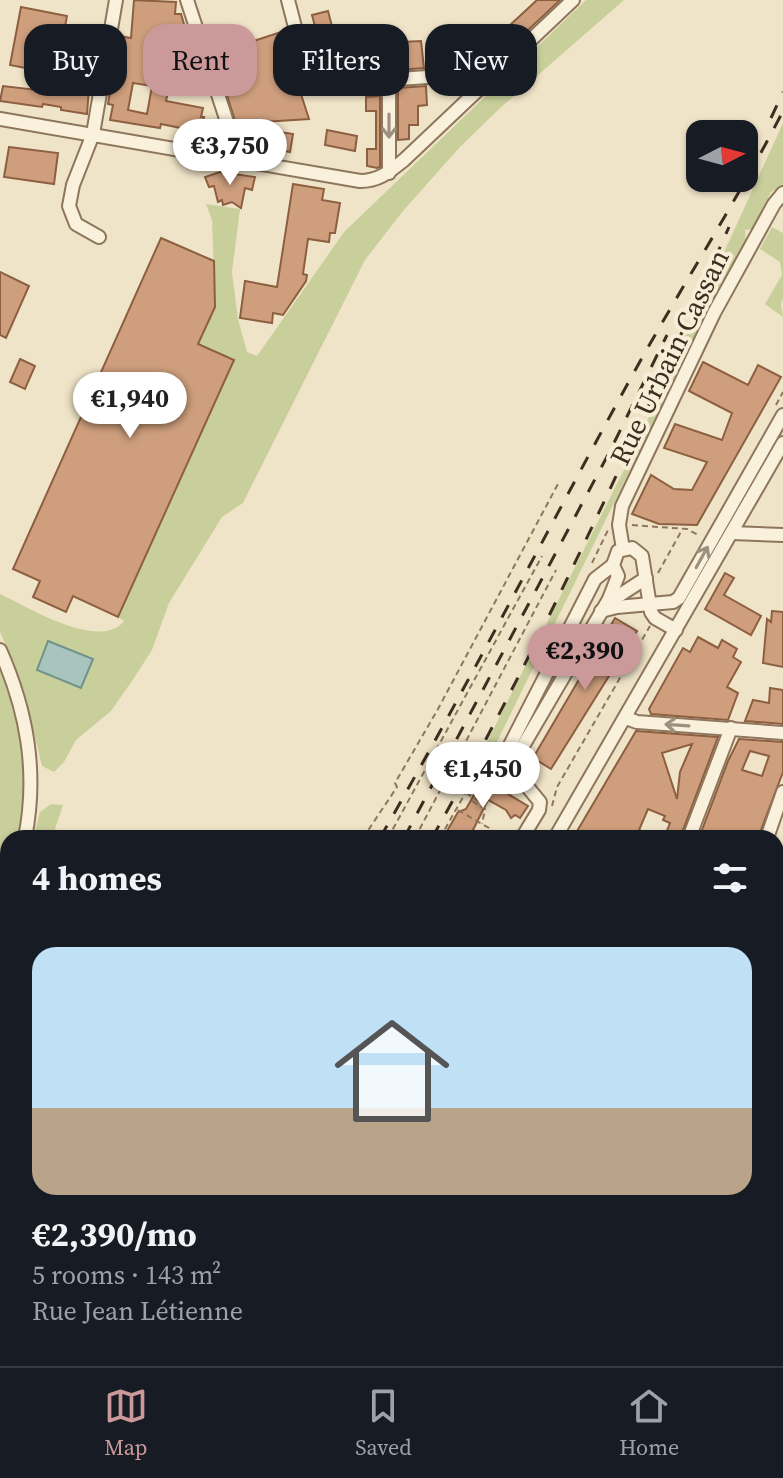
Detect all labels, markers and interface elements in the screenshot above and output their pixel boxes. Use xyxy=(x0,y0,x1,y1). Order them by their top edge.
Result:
chip: Buy xyxy=(24,24,127,96)
chip: Rent xyxy=(143,24,257,96)
chip: Filters xyxy=(273,24,409,96)
chip: New xyxy=(425,24,537,96)
one-way arrow xyxy=(381,112,397,139)
pin: €3,750 xyxy=(165,119,295,187)
north arrow xyxy=(686,120,758,192)
map controls xyxy=(686,120,758,192)
text: €3,750 xyxy=(191,127,269,163)
street label: Rue Urbain Cassan xyxy=(600,243,738,471)
pin: €1,940 xyxy=(65,372,195,440)
text: €1,940 xyxy=(91,380,169,416)
one-way arrow xyxy=(694,546,710,569)
pin: €2,390 xyxy=(520,624,650,692)
text: €2,390 xyxy=(546,632,624,668)
one-way arrow xyxy=(664,717,691,732)
pin: €1,450 xyxy=(418,742,548,810)
text: €1,450 xyxy=(444,750,522,786)
text: 4 homes xyxy=(32,855,162,901)
icon: filters xyxy=(708,856,752,900)
icon: home xyxy=(320,999,464,1143)
text: €2,390/mo xyxy=(32,1211,197,1257)
text: 5 rooms · 143 m² xyxy=(32,1257,221,1293)
text: Rue Jean Létienne xyxy=(32,1293,243,1329)
tab: Map xyxy=(104,1384,148,1462)
tab: Saved xyxy=(355,1384,412,1462)
tab: Home xyxy=(619,1384,679,1462)

